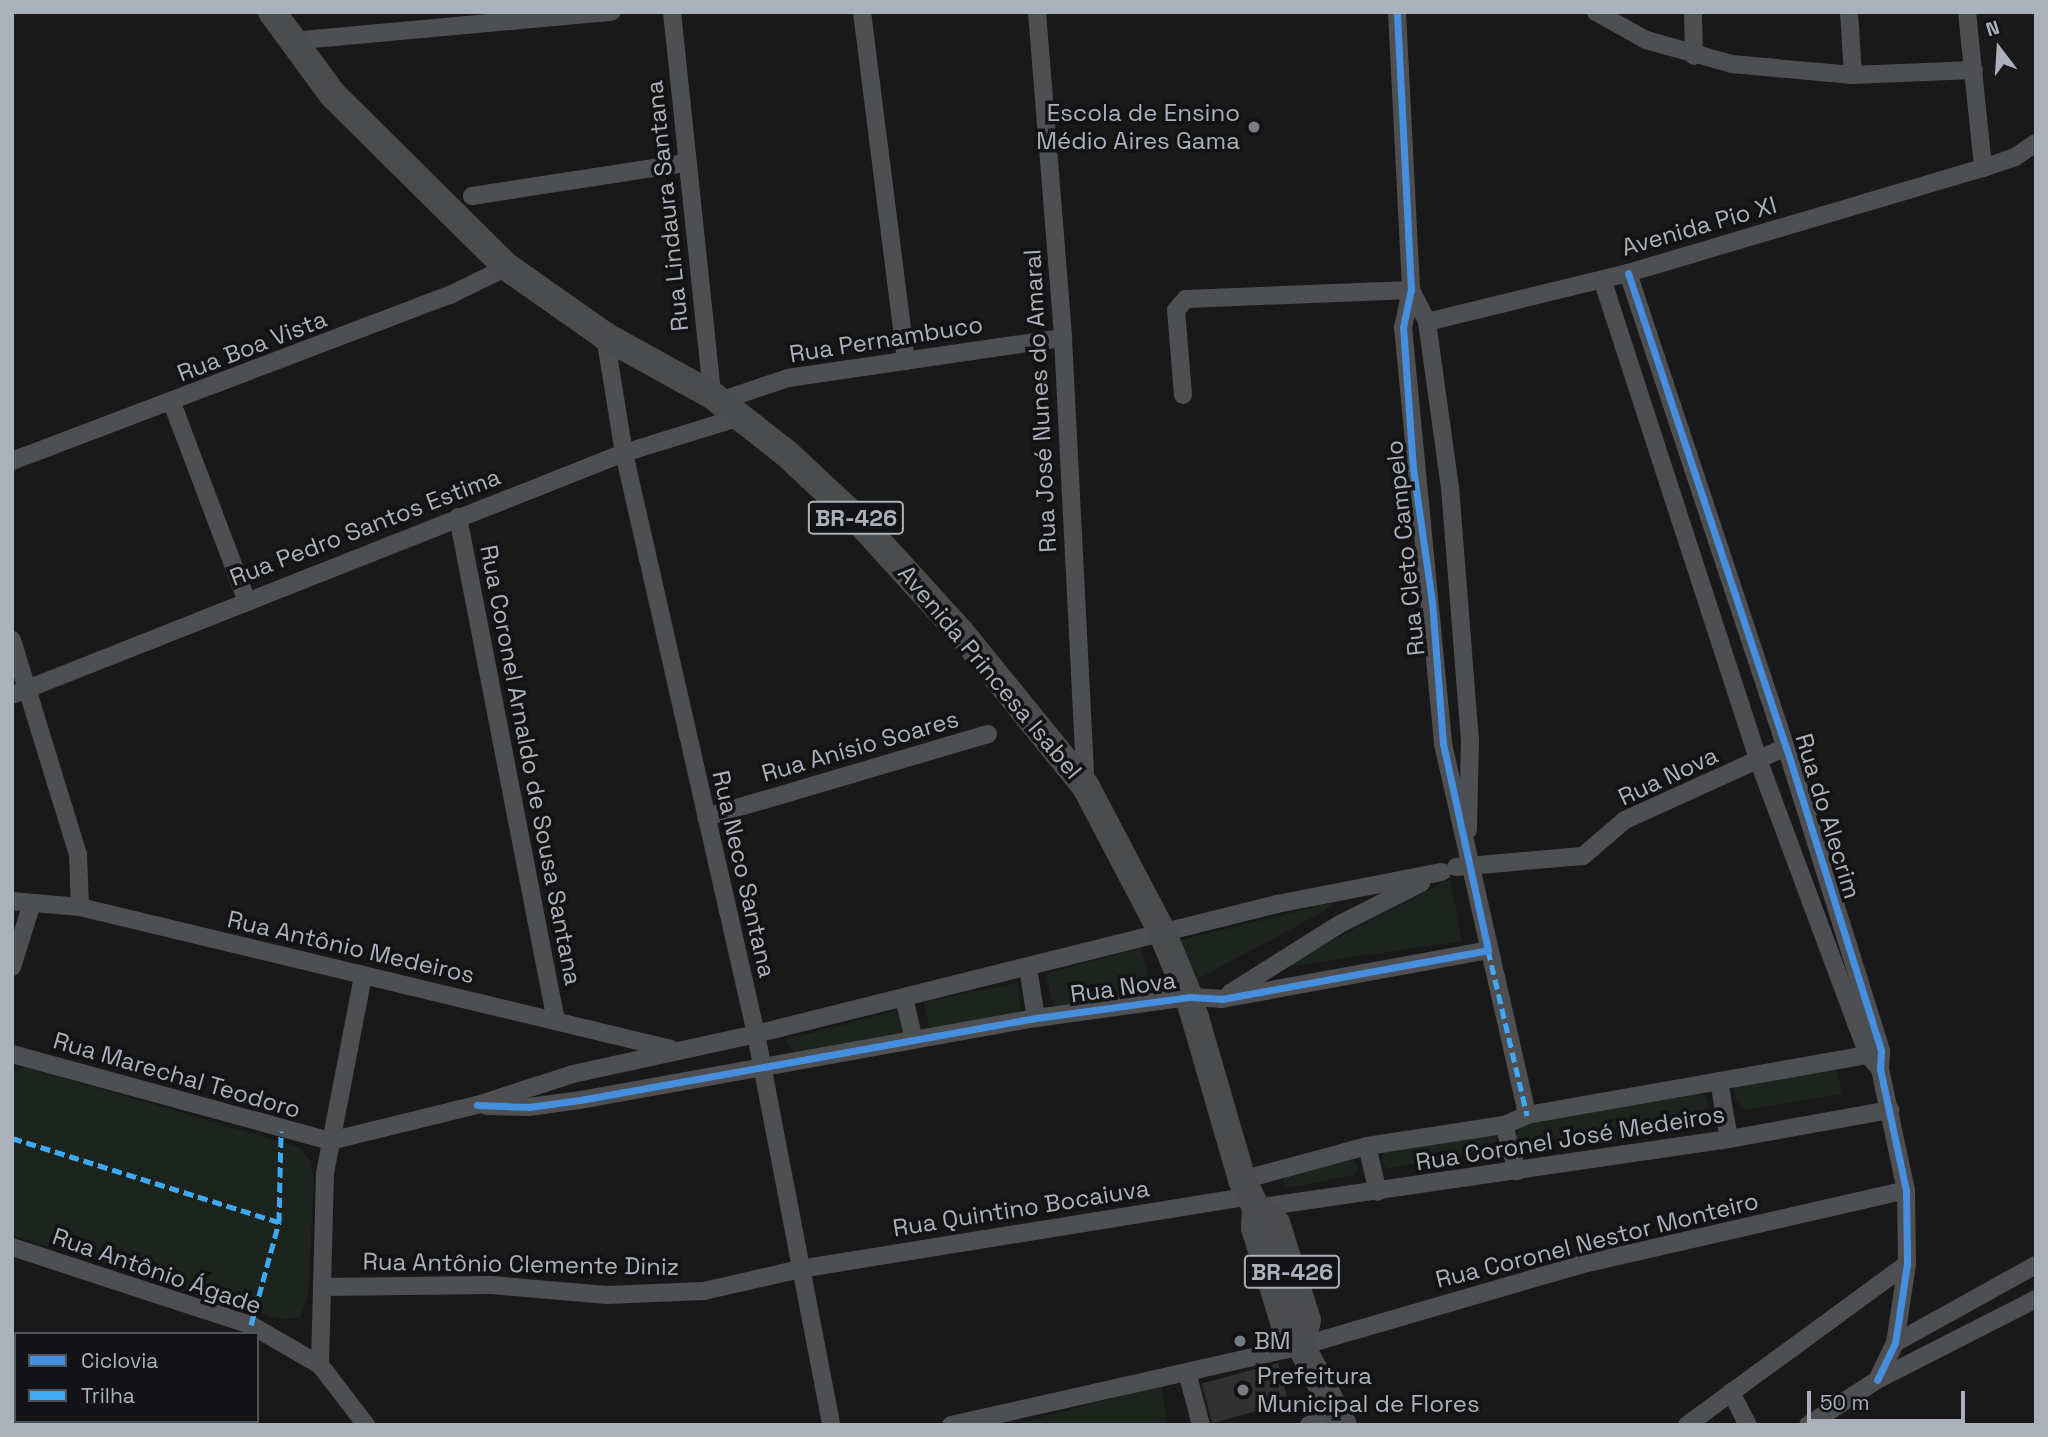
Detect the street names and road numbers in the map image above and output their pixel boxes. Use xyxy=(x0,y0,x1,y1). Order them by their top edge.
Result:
street label: Rua Lindaura Santana xyxy=(640,79,694,333)
street label: Avenida Pio XI xyxy=(1618,190,1780,262)
street label: Rua José Nunes do Amaral xyxy=(1018,248,1062,554)
street label: Rua Boa Vista xyxy=(173,304,331,388)
street label: Rua Pernambuco xyxy=(787,309,985,369)
street label: Rua Cleto Campelo xyxy=(1379,439,1431,657)
street label: Rua Pedro Santos Estima xyxy=(226,462,504,592)
road number: BR-426 xyxy=(807,498,905,538)
street label: Rua Coronel Arnaldo de Sousa Santana xyxy=(474,542,588,988)
street label: Avenida Princesa Isabel xyxy=(892,559,1088,785)
street label: Rua Anísio Soares xyxy=(758,704,962,788)
street label: Rua do Alecrim xyxy=(1789,730,1867,902)
street label: Rua Nova xyxy=(1614,740,1722,812)
street label: Rua Neco Santana xyxy=(706,768,782,980)
street label: Rua Antônio Medeiros xyxy=(225,905,477,989)
street label: Rua Nova xyxy=(1068,965,1178,1009)
street label: Rua Marechal Teodoro xyxy=(50,1026,304,1124)
street label: Rua Coronel José Medeiros xyxy=(1413,1099,1727,1177)
street label: Rua Quintino Bocaiuva xyxy=(891,1174,1151,1242)
street label: Rua Coronel Nestor Monteiro xyxy=(1433,1186,1761,1294)
street label: Rua Antônio Ágade xyxy=(48,1222,266,1320)
street label: Rua Antônio Clemente Diniz xyxy=(362,1247,680,1281)
road number: BR-426 xyxy=(1243,1252,1341,1292)

